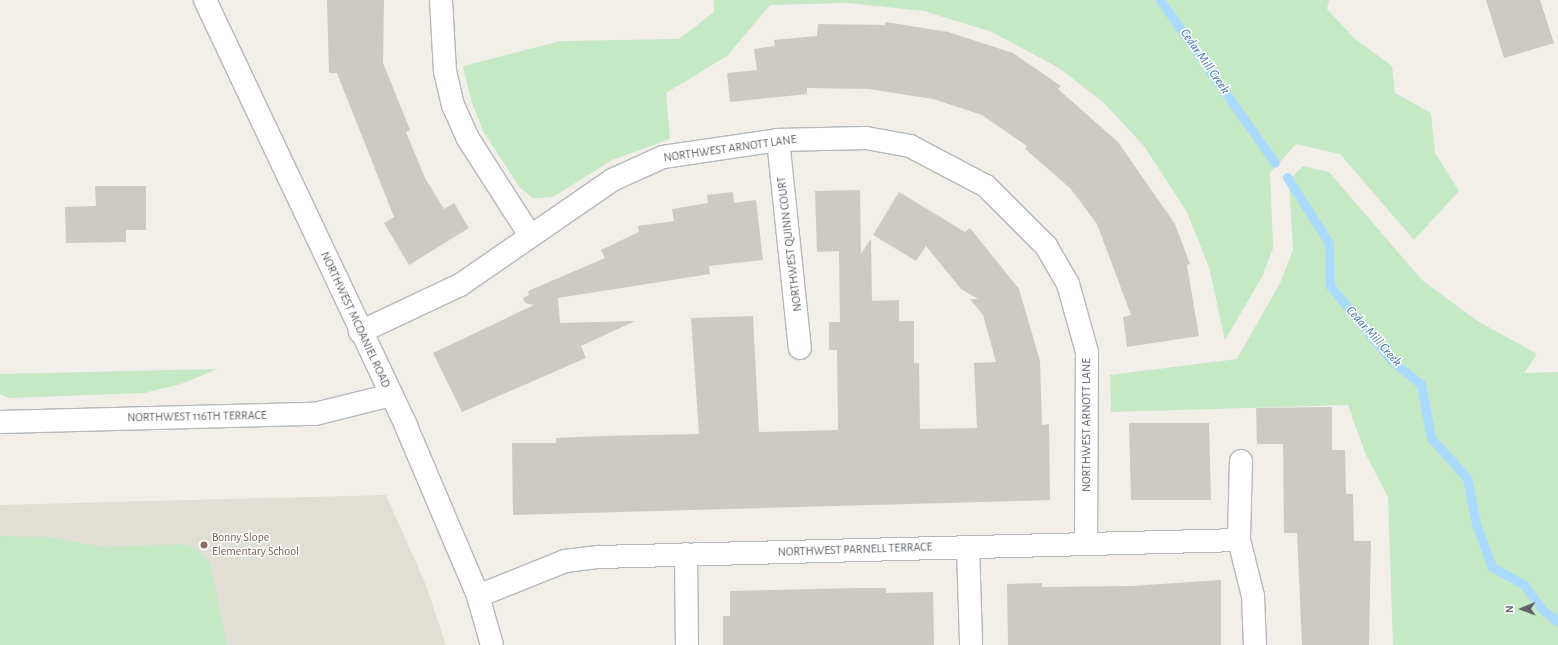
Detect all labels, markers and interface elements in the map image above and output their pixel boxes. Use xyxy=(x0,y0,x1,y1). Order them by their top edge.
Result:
water label: Cedar Mill Creek xyxy=(1176,26,1232,98)
street label: NORTHWEST ARNOTT LANE xyxy=(663,133,797,165)
street label: NORTHWEST QUINN COURT xyxy=(775,176,805,312)
street label: NORTHWEST MCDANIEL ROAD xyxy=(317,250,393,390)
water label: Cedar Mill Creek xyxy=(1342,304,1404,370)
street label: NORTHWEST ARNOTT LANE xyxy=(1080,358,1094,492)
street label: NORTHWEST 116TH TERRACE xyxy=(127,409,267,425)
place label: Bonny Slope Elementary School xyxy=(212,531,299,559)
marker: Bonny Slope Elementary School xyxy=(199,540,209,550)
street label: NORTHWEST PARNELL TERRACE xyxy=(778,540,932,560)
north arrow xyxy=(1502,589,1542,629)
text: N xyxy=(1504,605,1515,613)

